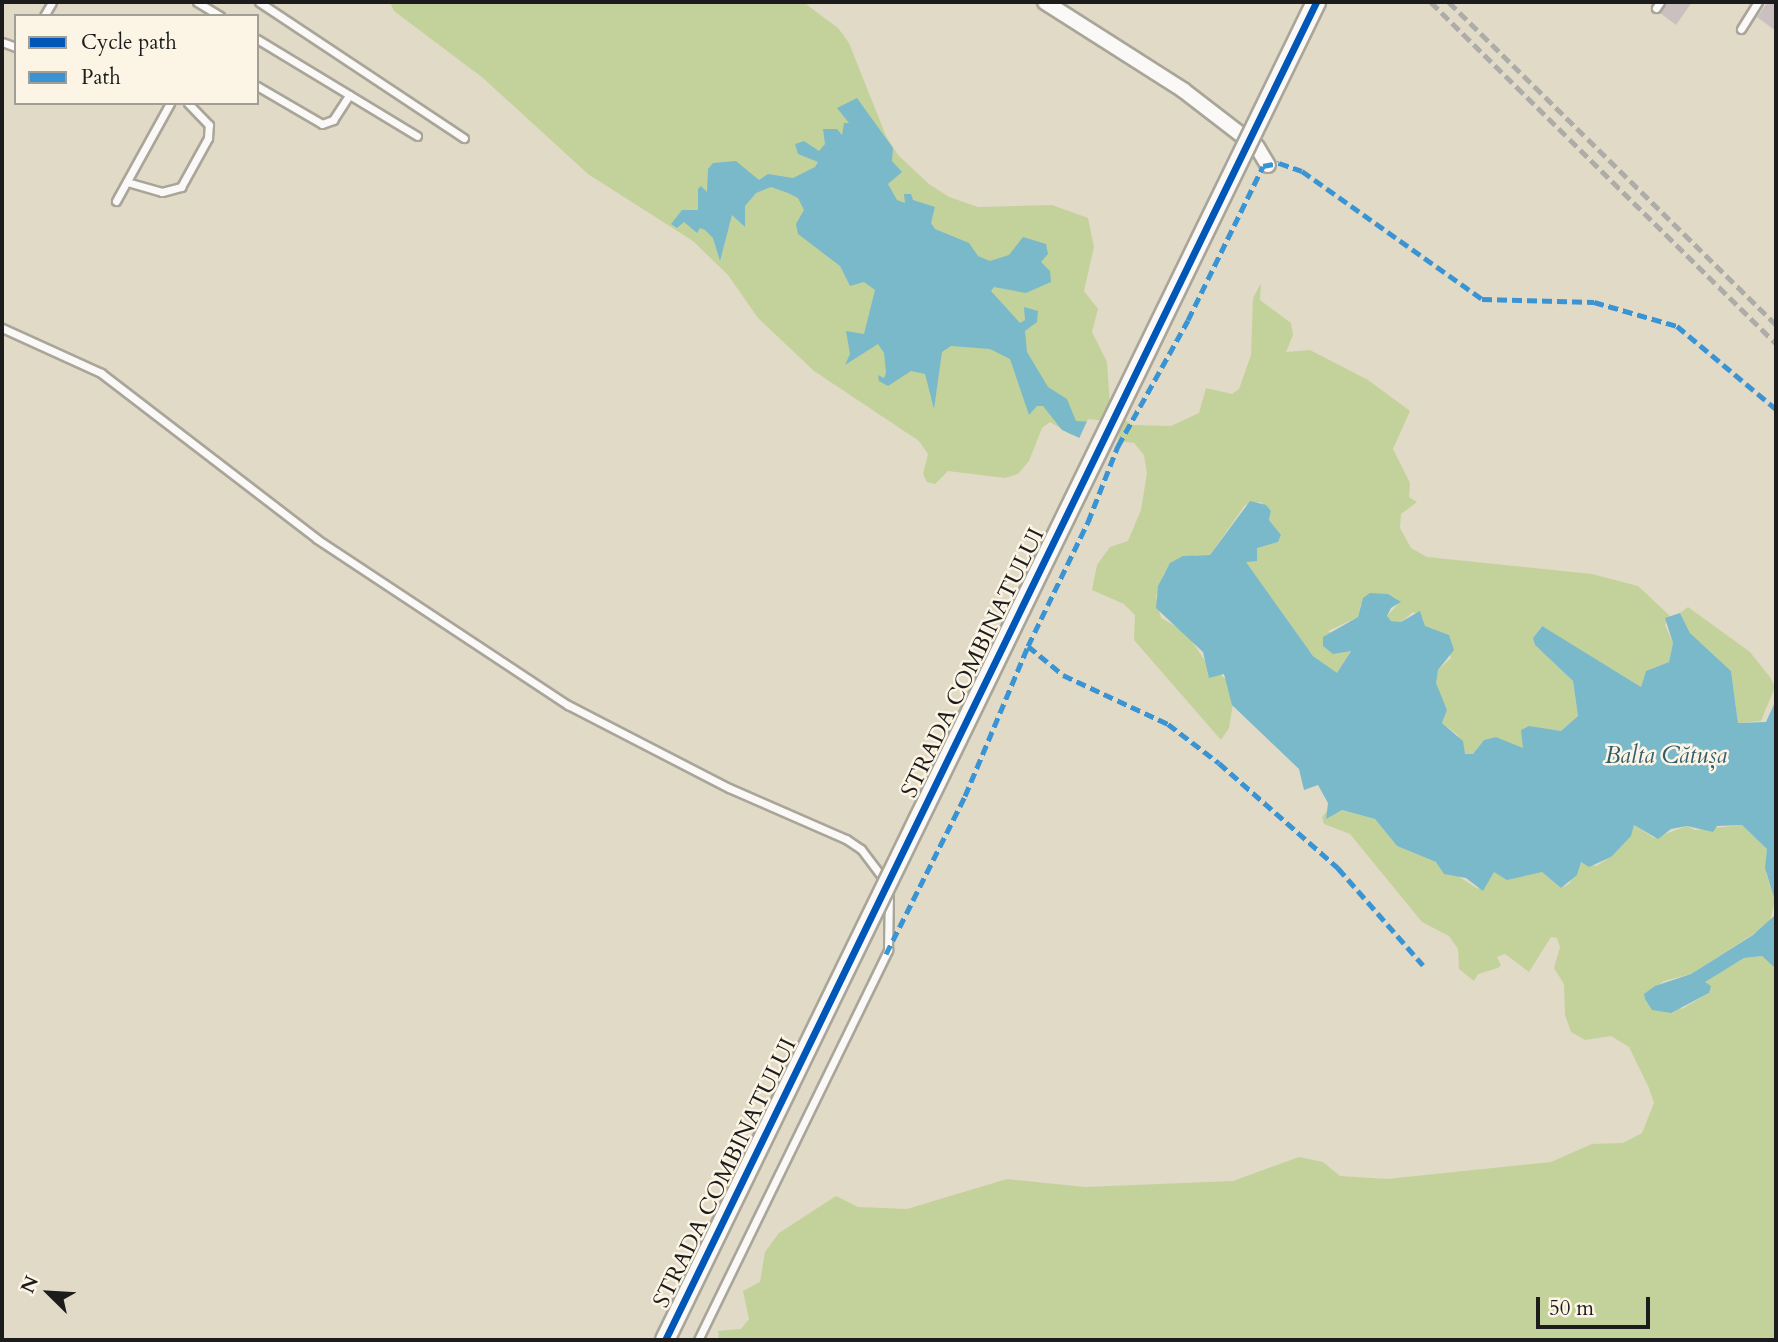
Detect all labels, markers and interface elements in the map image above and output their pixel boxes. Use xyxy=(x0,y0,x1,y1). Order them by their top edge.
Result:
legend xyxy=(14,14,259,105)
text: Cycle path xyxy=(81,28,177,57)
text: Path xyxy=(81,63,121,92)
street label: STRADA COMBINATULUI xyxy=(896,524,1050,802)
water label: Balta Cătușa xyxy=(1605,742,1727,770)
street label: STRADA COMBINATULUI xyxy=(648,1034,802,1312)
north arrow xyxy=(14,1258,84,1328)
text: N xyxy=(15,1272,45,1297)
scale bar xyxy=(1540,1282,1654,1326)
text: 50 m xyxy=(1549,1294,1594,1323)

